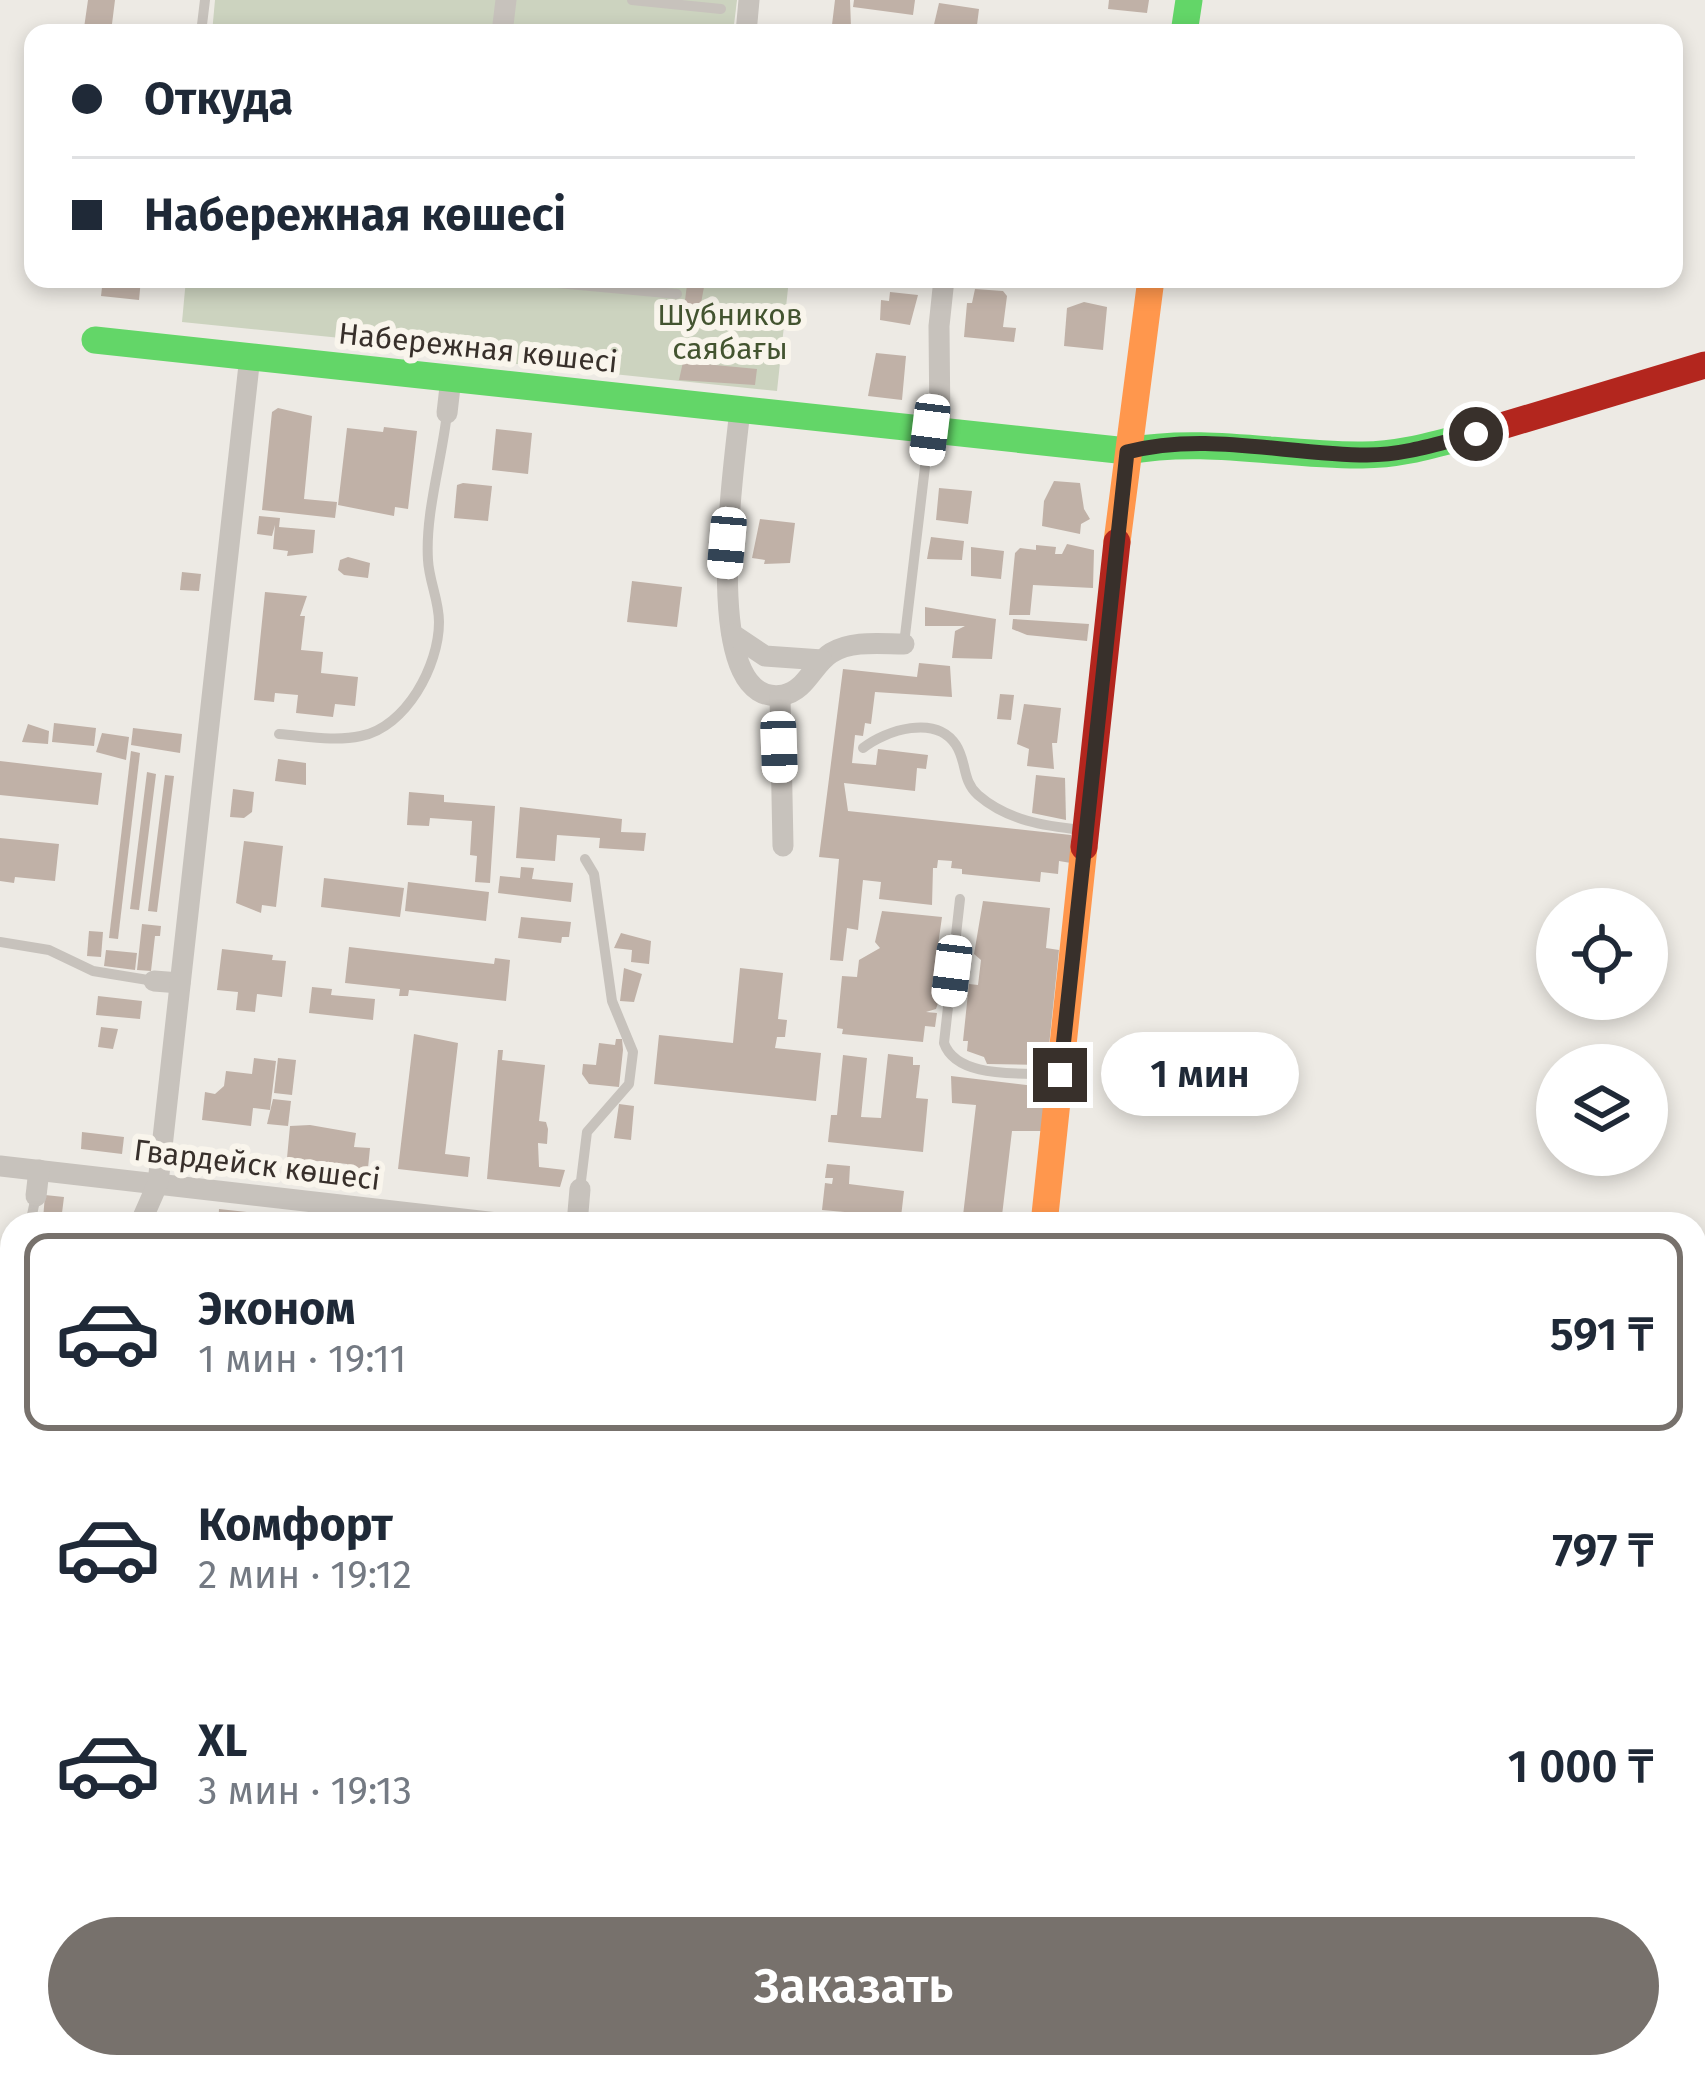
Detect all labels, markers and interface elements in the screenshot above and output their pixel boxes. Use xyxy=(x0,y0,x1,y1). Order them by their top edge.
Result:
text: Откуда xyxy=(144,72,293,126)
text: Набережная көшесі xyxy=(144,188,566,242)
park label: Шубников саябағы xyxy=(657,297,803,367)
street label: Набережная көшесі xyxy=(337,315,619,381)
car xyxy=(908,392,952,468)
route start xyxy=(1449,407,1503,461)
car xyxy=(706,506,748,580)
car xyxy=(760,710,798,784)
map controls xyxy=(1536,888,1668,1176)
button: locate xyxy=(1536,888,1668,1020)
car xyxy=(930,933,974,1009)
callout: 1 мин xyxy=(1102,1033,1300,1117)
button: layers xyxy=(1536,1044,1668,1176)
route end xyxy=(1033,1048,1087,1102)
text: 1 мин xyxy=(1150,1051,1250,1097)
street label: Гвардейск көшесі xyxy=(132,1132,382,1198)
icon: car xyxy=(54,1278,162,1386)
text: Эконом xyxy=(198,1282,356,1336)
text: 591 ₸ xyxy=(1550,1308,1653,1362)
text: 1 мин · 19:11 xyxy=(198,1336,406,1382)
icon: car xyxy=(54,1494,162,1602)
text: Комфорт xyxy=(198,1498,393,1552)
text: 797 ₸ xyxy=(1552,1524,1653,1578)
text: 2 мин · 19:12 xyxy=(198,1552,412,1598)
icon: car xyxy=(54,1710,162,1818)
text: XL xyxy=(198,1714,247,1768)
text: 1 000 ₸ xyxy=(1508,1740,1653,1794)
text: 3 мин · 19:13 xyxy=(198,1768,412,1814)
button: Заказать xyxy=(48,1917,1659,2055)

